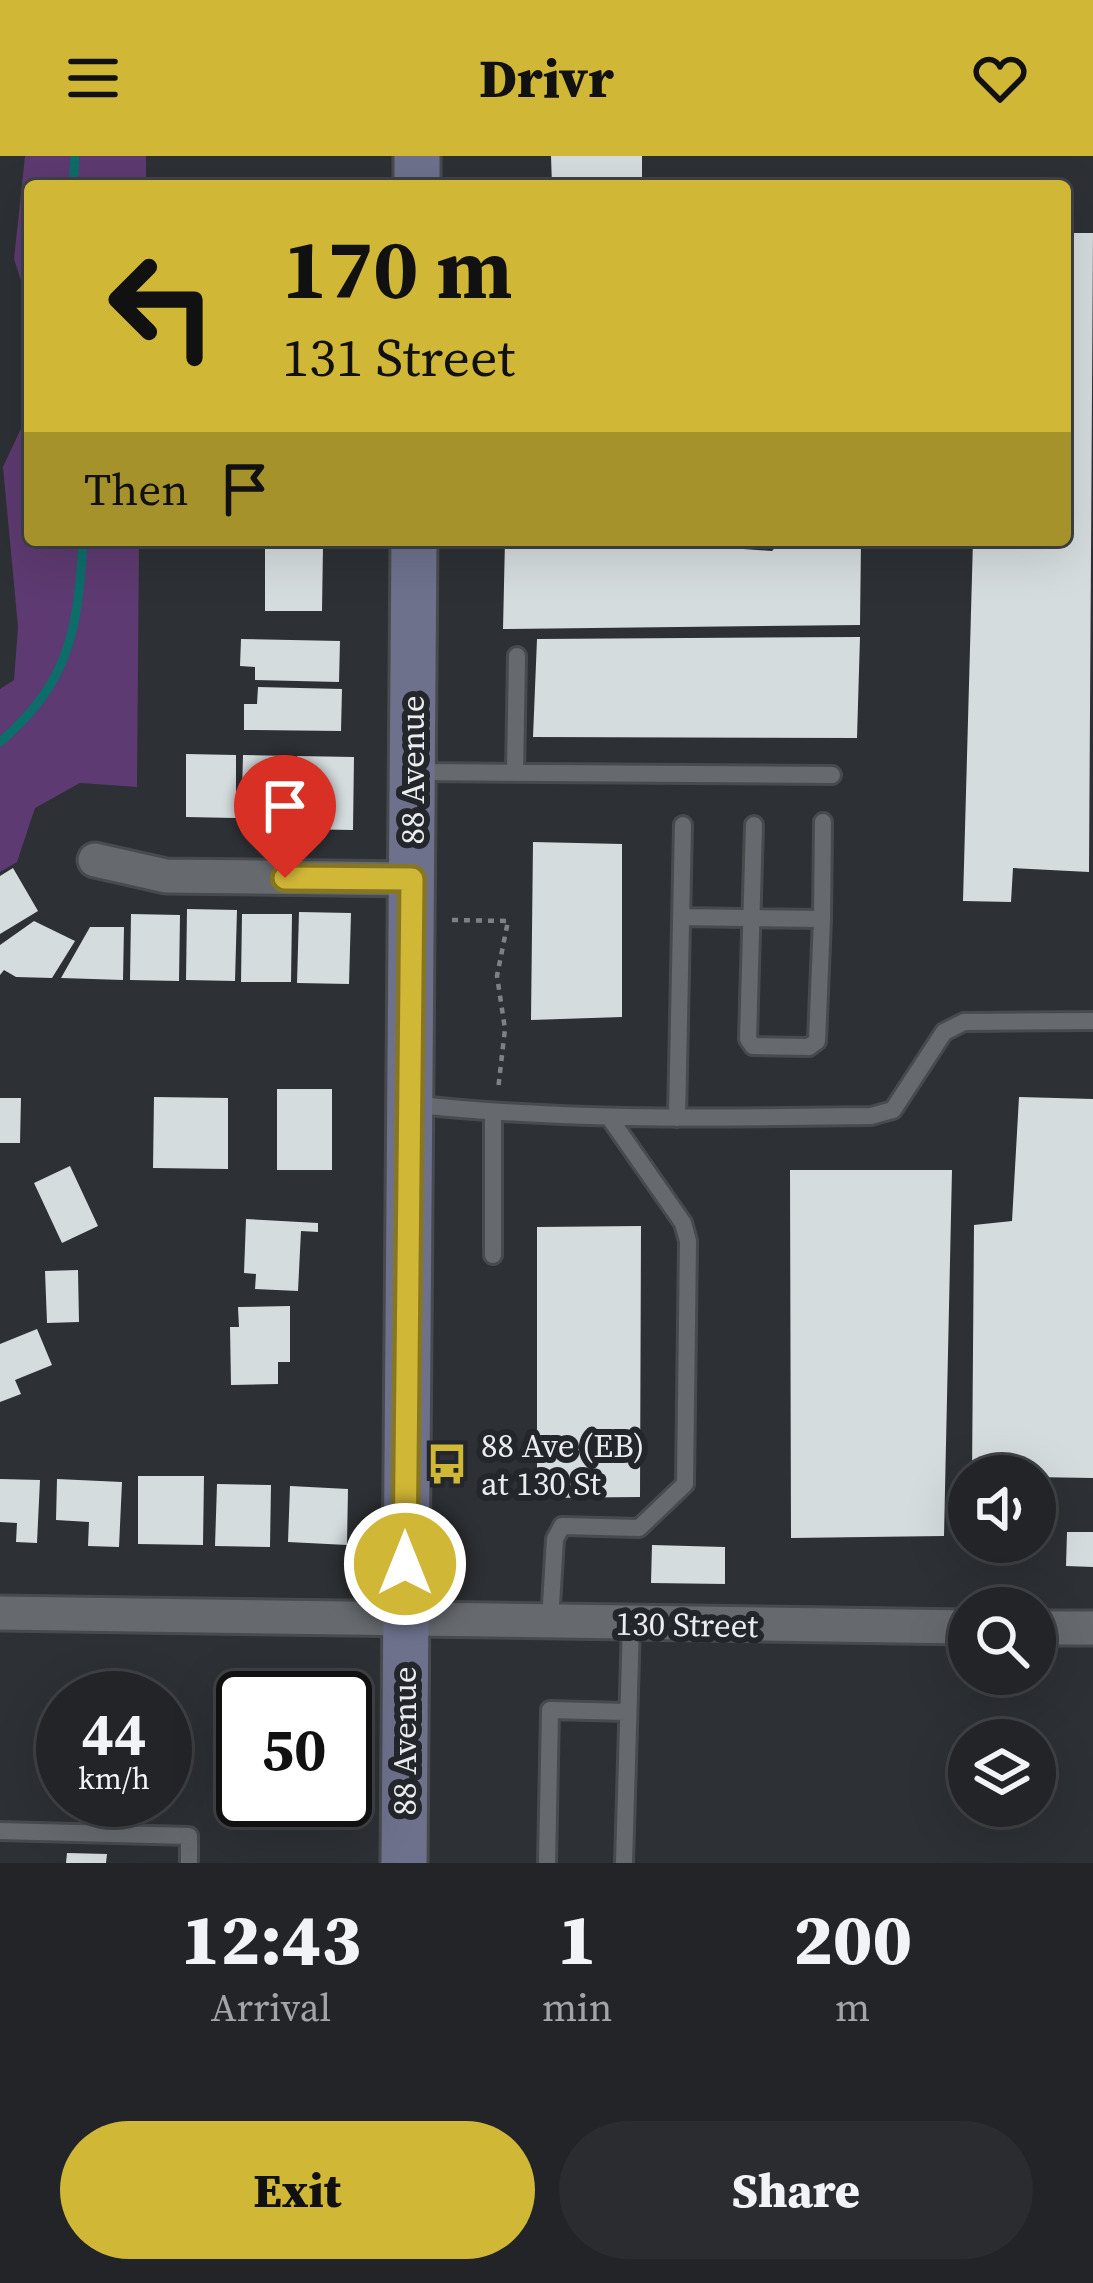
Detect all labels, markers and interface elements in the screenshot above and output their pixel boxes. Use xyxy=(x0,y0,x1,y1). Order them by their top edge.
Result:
text: Drivr xyxy=(479,41,614,115)
icon: menu xyxy=(60,45,126,111)
icon: heart xyxy=(967,45,1033,111)
text: 170 m xyxy=(282,211,513,326)
icon: left xyxy=(84,228,240,384)
text: 131 Street xyxy=(282,320,515,394)
icon: arrive xyxy=(212,456,278,522)
text: Then xyxy=(84,458,188,520)
street label: 88 Avenue xyxy=(390,695,435,845)
pin xyxy=(234,755,336,878)
icon: arrive xyxy=(252,773,318,839)
place label: 88 Ave (EB) at 130 St xyxy=(481,1423,645,1506)
bus stop icon: 88 Ave (EB) at 130 St xyxy=(424,1441,470,1487)
map controls xyxy=(948,1455,1056,1827)
button: sound xyxy=(948,1455,1056,1563)
position arrow xyxy=(342,1501,468,1627)
button: search xyxy=(948,1587,1056,1695)
street label: 130 Street xyxy=(615,1601,759,1648)
street label: 88 Avenue xyxy=(382,1666,427,1816)
speed limit sign: 50 xyxy=(216,1671,372,1827)
text: 44 xyxy=(81,1693,147,1775)
button: layers xyxy=(948,1719,1056,1827)
text: km/h xyxy=(78,1758,150,1799)
text: 12:43 xyxy=(181,1889,361,1988)
text: 1 xyxy=(557,1889,597,1988)
text: 200 xyxy=(793,1889,912,1988)
text: Arrival xyxy=(211,1981,331,2034)
text: min xyxy=(542,1981,612,2034)
text: m xyxy=(835,1981,870,2034)
button: Exit xyxy=(60,2121,535,2259)
button: Share xyxy=(559,2121,1033,2259)

